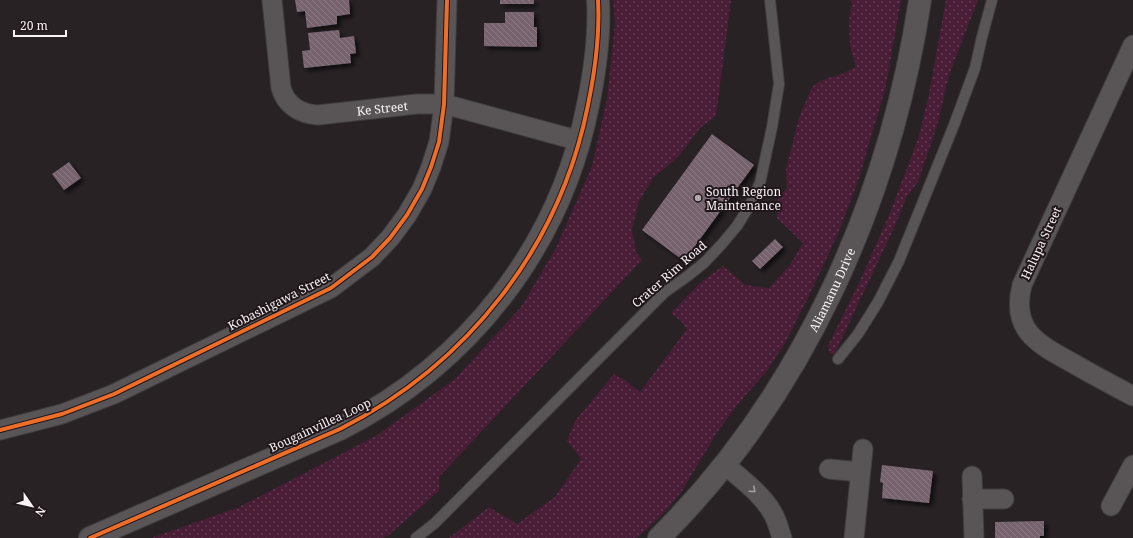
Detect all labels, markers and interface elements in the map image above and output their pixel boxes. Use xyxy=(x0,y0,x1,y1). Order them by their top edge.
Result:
scale bar xyxy=(14,12,66,38)
text: 20 m xyxy=(20,17,48,34)
street label: Ke Street xyxy=(356,97,409,119)
place label: South Region Maintenance xyxy=(706,183,782,214)
marker: South Region Maintenance xyxy=(693,193,703,203)
street label: Halupa Street xyxy=(1017,204,1065,282)
street label: Crater Rim Road xyxy=(628,236,711,311)
street label: Aliamanu Drive xyxy=(804,245,859,335)
street label: Kobashigawa Street xyxy=(225,268,333,334)
street label: Bougainvillea Loop xyxy=(266,394,374,456)
one-way arrow xyxy=(748,485,756,493)
north arrow xyxy=(12,486,52,526)
text: N xyxy=(32,504,49,520)

